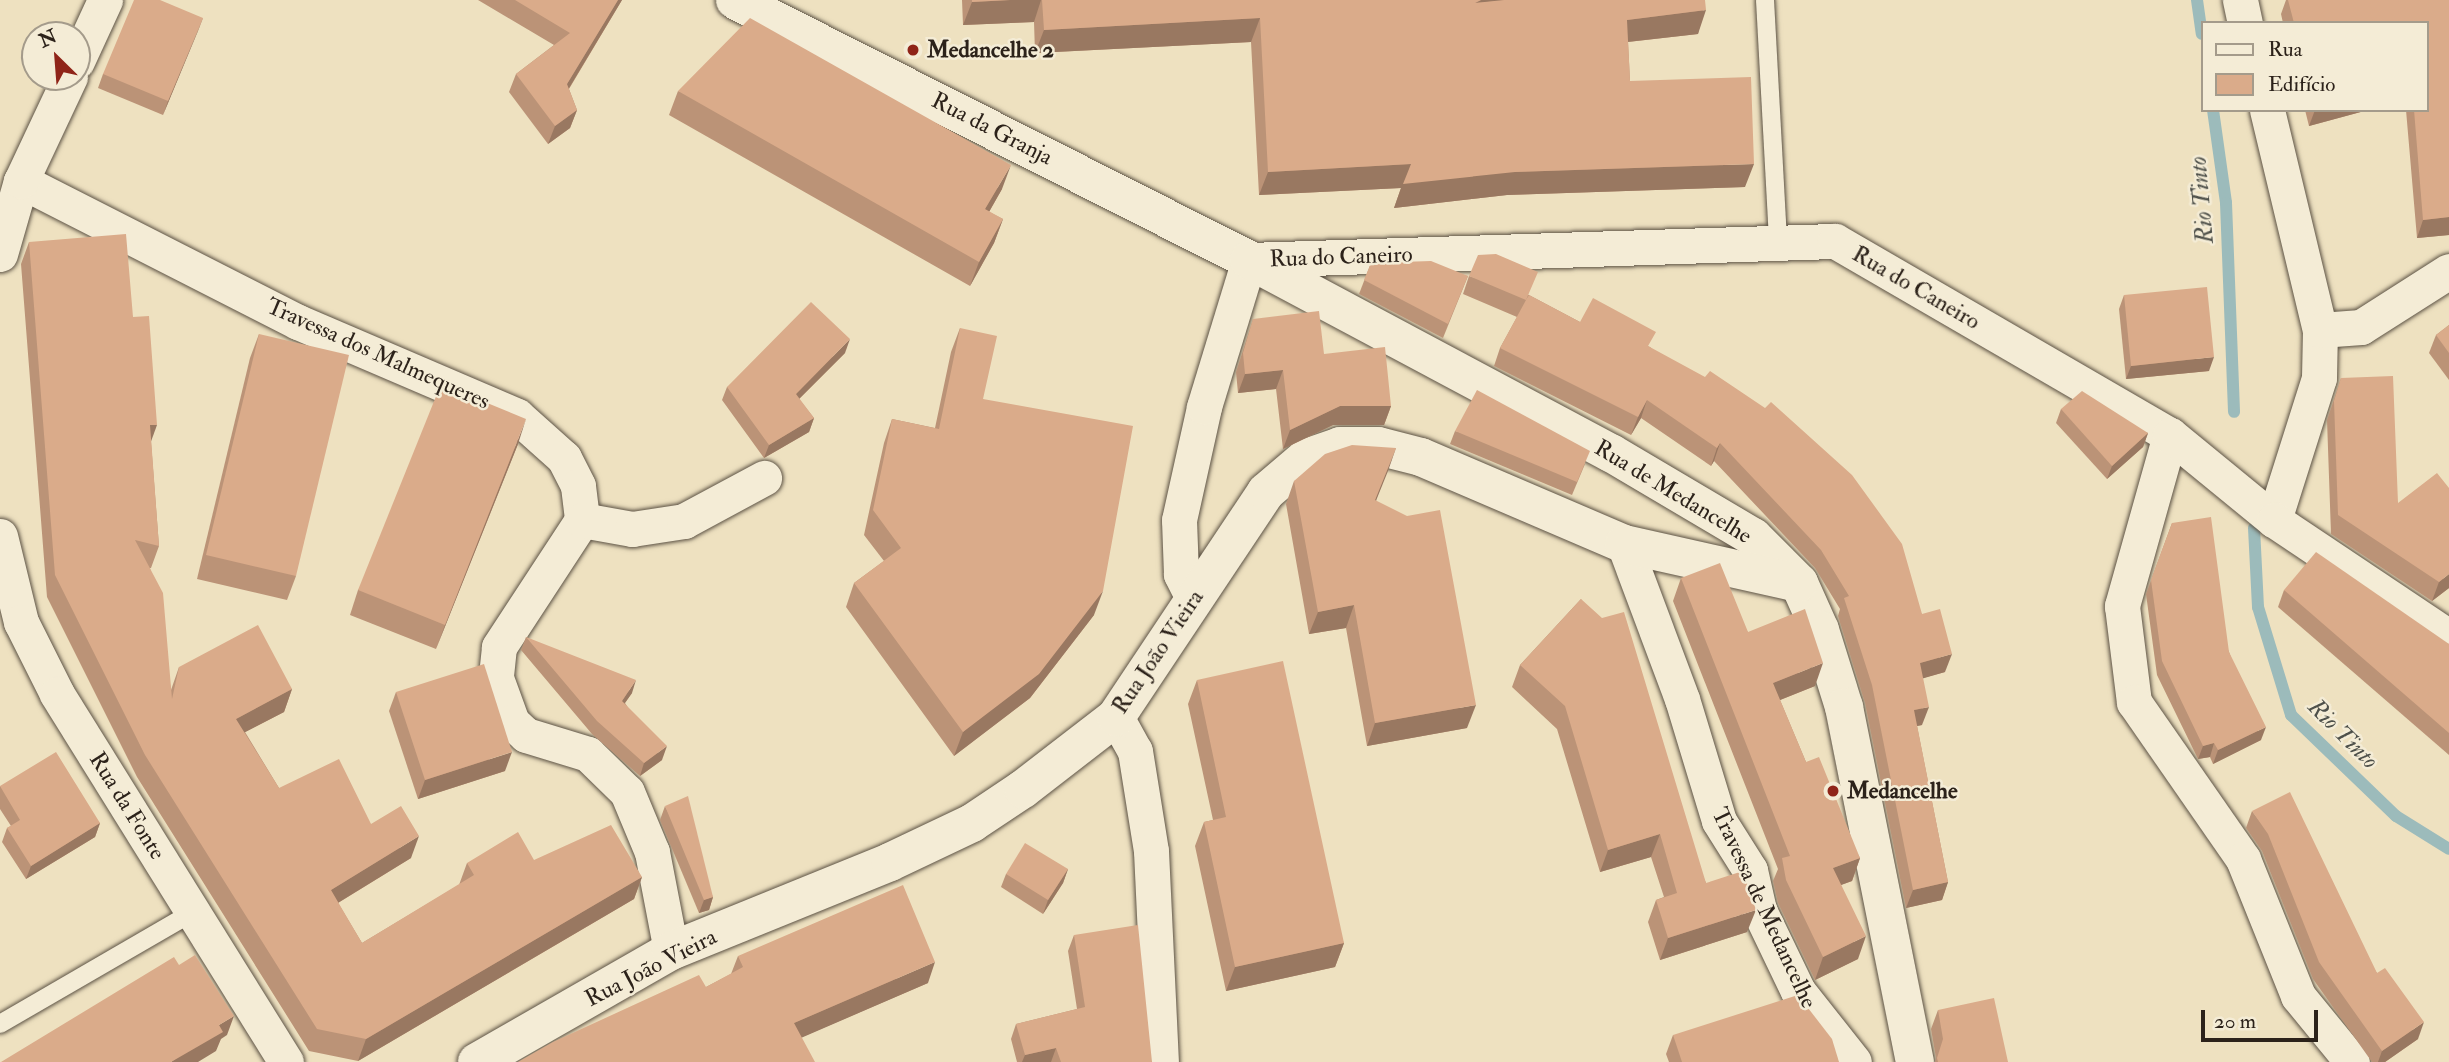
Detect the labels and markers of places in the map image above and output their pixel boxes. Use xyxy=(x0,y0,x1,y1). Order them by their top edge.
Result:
place label: Medancelhe 2 xyxy=(927,36,1054,64)
marker: Medancelhe 2 xyxy=(905,42,921,58)
place label: Medancelhe xyxy=(1847,777,1958,805)
marker: Medancelhe xyxy=(1825,783,1841,799)

